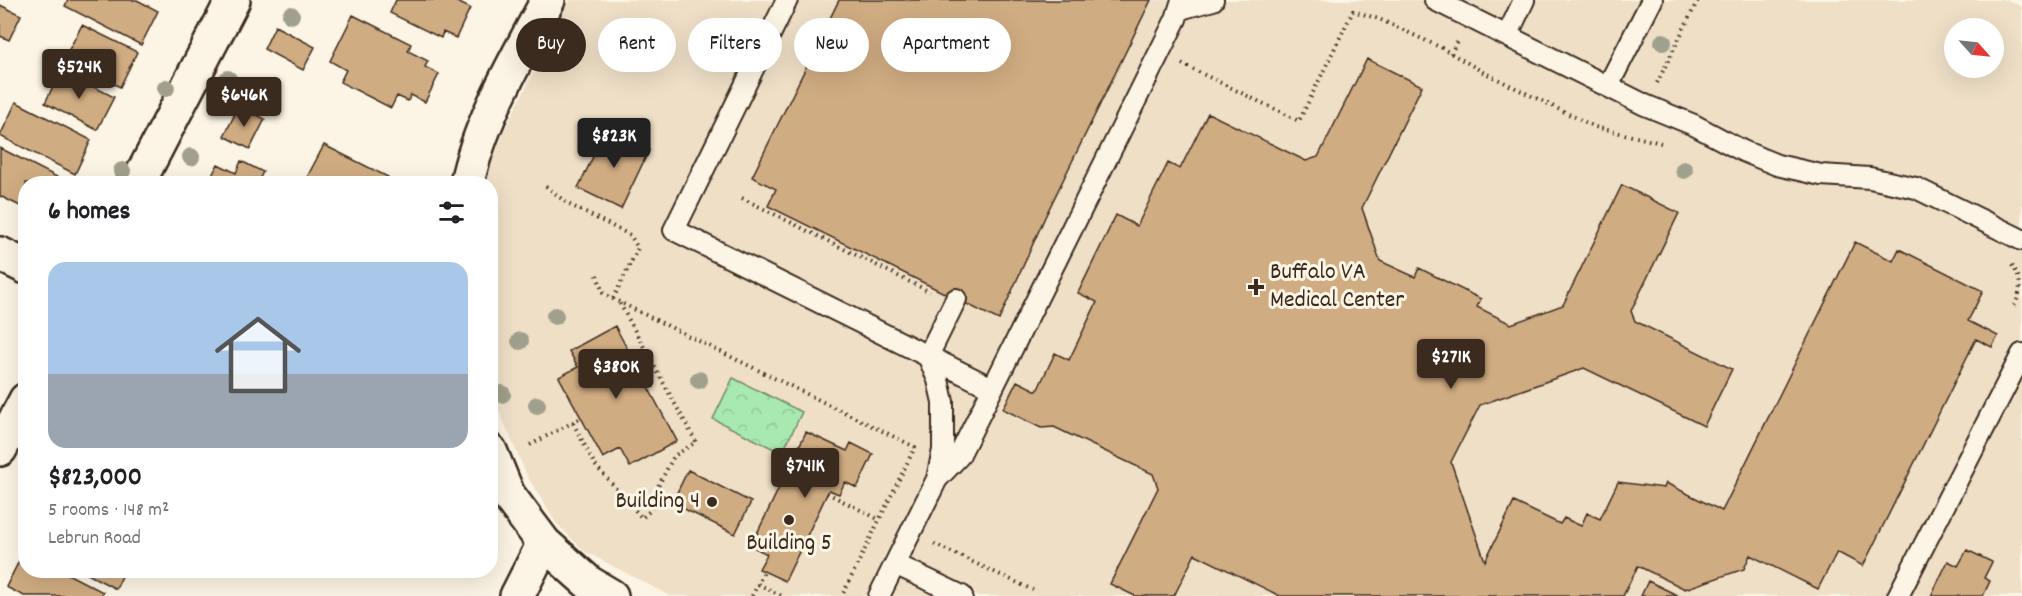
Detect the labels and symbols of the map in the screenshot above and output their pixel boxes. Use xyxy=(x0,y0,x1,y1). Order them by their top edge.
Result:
north arrow xyxy=(1944,18,2004,78)
pin: $524K xyxy=(37,49,121,100)
pin: $646K xyxy=(202,77,286,128)
pin: $823K xyxy=(572,118,656,169)
place label: Buffalo VA Medical Center xyxy=(1270,256,1404,318)
marker: Buffalo VA Medical Center xyxy=(1247,278,1265,296)
pin: $271K xyxy=(1409,339,1493,390)
pin: $380K xyxy=(574,349,658,400)
pin: $741K xyxy=(763,448,847,499)
place label: Building 4 xyxy=(615,485,700,519)
marker: Building 4 xyxy=(705,495,719,509)
marker: Building 5 xyxy=(782,513,796,527)
place label: Building 5 xyxy=(746,527,832,561)

